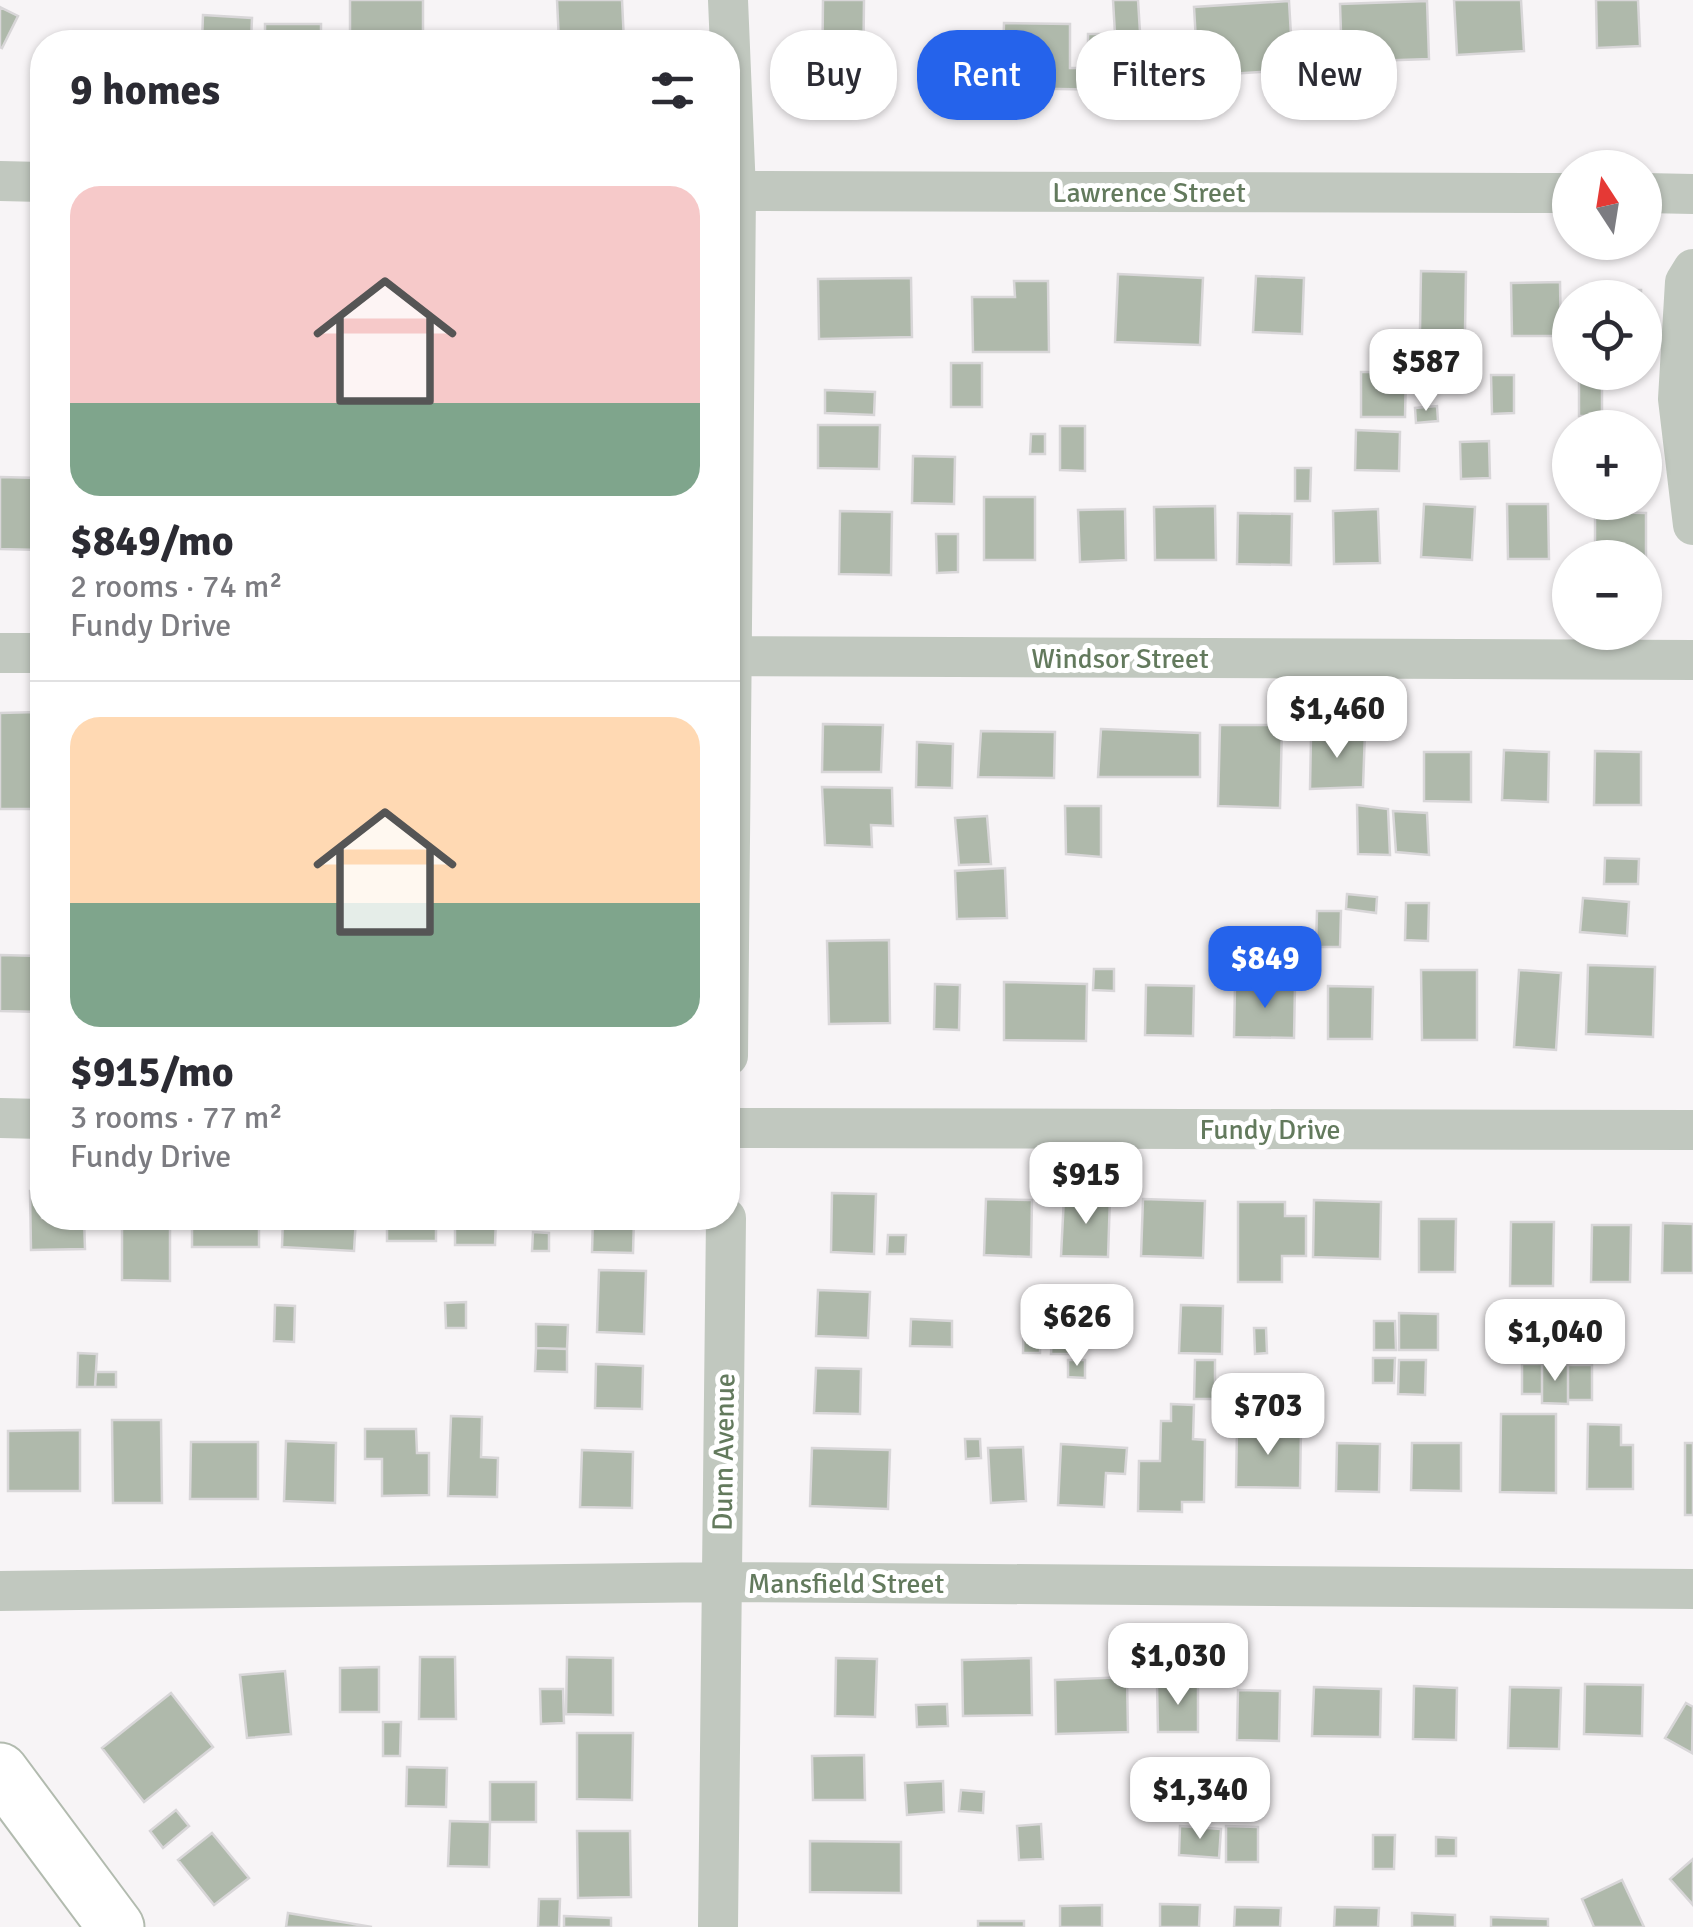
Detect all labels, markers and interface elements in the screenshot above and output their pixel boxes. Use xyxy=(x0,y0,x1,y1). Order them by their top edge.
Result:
chip: Buy xyxy=(770,30,897,120)
chip: Rent xyxy=(917,30,1056,120)
chip: Filters xyxy=(1076,30,1241,120)
chip: New xyxy=(1261,30,1397,120)
icon: filters xyxy=(645,63,700,118)
text: 9 homes xyxy=(70,65,220,116)
north arrow xyxy=(1552,150,1662,260)
map controls xyxy=(1552,150,1662,650)
street label: Lawrence Street xyxy=(1052,176,1246,210)
icon: home xyxy=(295,251,475,431)
button: locate xyxy=(1552,280,1662,390)
pin: $587 xyxy=(1367,329,1485,414)
text: $587 xyxy=(1391,342,1461,381)
button: + xyxy=(1552,410,1662,520)
text: $849/mo xyxy=(70,516,234,567)
button: − xyxy=(1552,540,1662,650)
text: 2 rooms · 74 m² xyxy=(70,567,283,606)
text: Fundy Drive xyxy=(70,606,231,645)
street label: Windsor Street xyxy=(1031,642,1209,676)
pin: $1,460 xyxy=(1256,676,1418,761)
text: $1,460 xyxy=(1289,689,1385,728)
icon: home xyxy=(295,782,475,962)
pin: $849 xyxy=(1206,926,1324,1011)
text: $849 xyxy=(1230,939,1300,978)
text: $915/mo xyxy=(70,1047,234,1098)
text: 3 rooms · 77 m² xyxy=(70,1098,283,1137)
street label: Fundy Drive xyxy=(1199,1113,1341,1147)
text: Fundy Drive xyxy=(70,1137,231,1176)
pin: $915 xyxy=(1027,1142,1145,1227)
text: $915 xyxy=(1051,1155,1121,1194)
pin: $626 xyxy=(1018,1284,1136,1369)
text: $626 xyxy=(1042,1297,1112,1336)
pin: $1,040 xyxy=(1474,1299,1636,1384)
text: $1,040 xyxy=(1507,1312,1603,1351)
street label: Dunn Avenue xyxy=(706,1373,742,1531)
pin: $703 xyxy=(1209,1373,1327,1458)
text: $703 xyxy=(1233,1386,1303,1425)
street label: Mansfield Street xyxy=(748,1567,945,1601)
pin: $1,030 xyxy=(1097,1623,1259,1708)
text: $1,030 xyxy=(1130,1636,1226,1675)
pin: $1,340 xyxy=(1119,1757,1281,1842)
text: $1,340 xyxy=(1152,1770,1248,1809)

